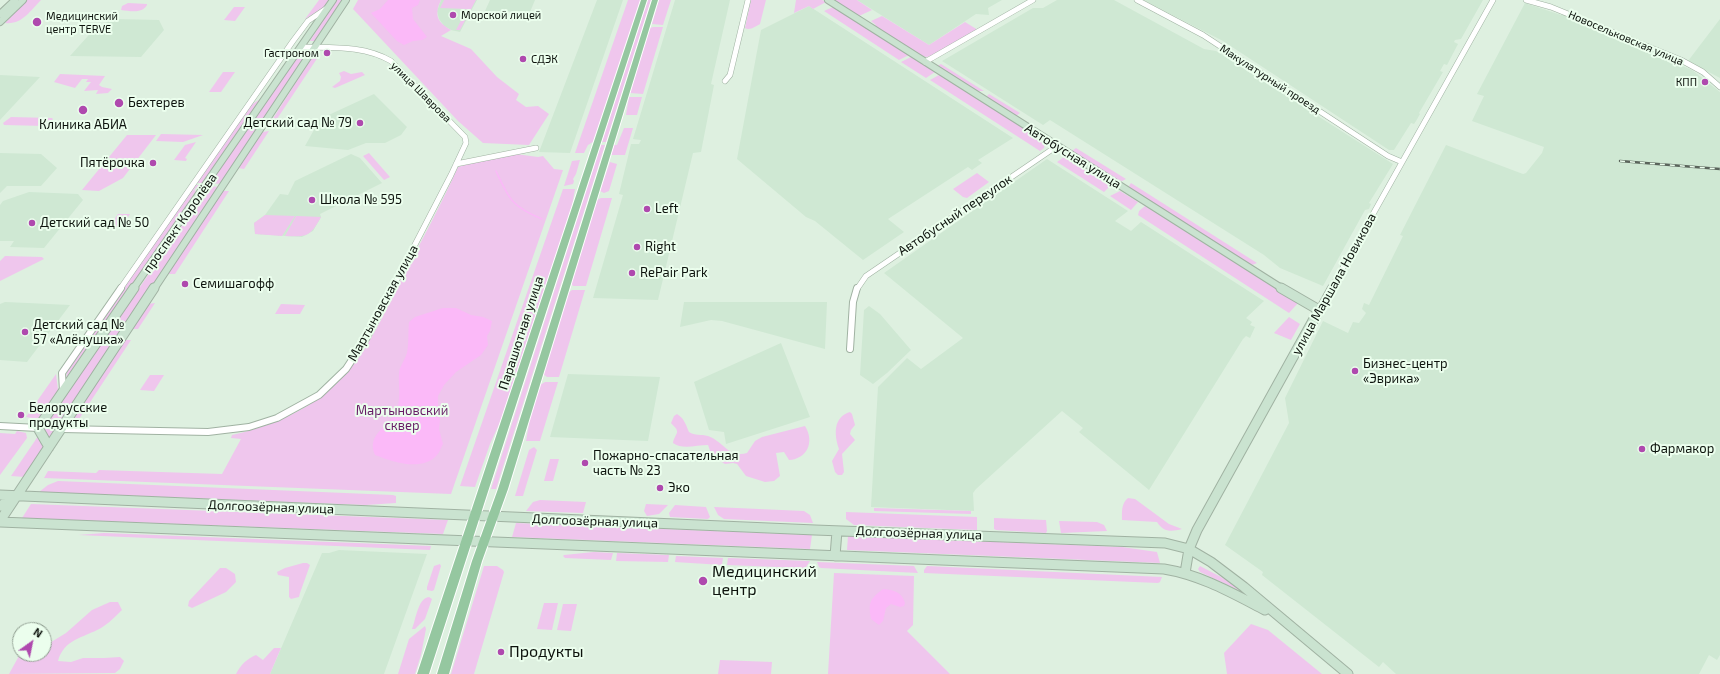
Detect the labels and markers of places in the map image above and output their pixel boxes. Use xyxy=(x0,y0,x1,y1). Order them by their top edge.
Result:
place label: Морской лицей xyxy=(461,8,541,22)
place label: Медицинский центр TERVE xyxy=(46,9,118,35)
marker: Морской лицей xyxy=(448,10,458,20)
marker: Медицинский центр TERVE xyxy=(31,16,43,28)
place label: Гастроном xyxy=(264,46,319,60)
marker: Гастроном xyxy=(322,48,332,58)
place label: СДЭК xyxy=(531,52,558,66)
marker: СДЭК xyxy=(518,54,528,64)
place label: КПП xyxy=(1676,75,1697,89)
marker: КПП xyxy=(1700,77,1710,87)
place label: Бехтерев xyxy=(128,95,185,111)
marker: Бехтерев xyxy=(113,97,125,109)
marker: Клиника АБИА xyxy=(77,104,89,116)
place label: Детский сад № 79 xyxy=(243,115,352,131)
place label: Клиника АБИА xyxy=(39,117,127,133)
marker: Детский сад № 79 xyxy=(355,118,365,128)
place label: Пятёрочка xyxy=(80,155,145,171)
marker: Пятёрочка xyxy=(148,158,158,168)
place label: Школа № 595 xyxy=(320,192,402,208)
marker: Школа № 595 xyxy=(307,195,317,205)
place label: Left xyxy=(655,201,679,217)
marker: Left xyxy=(642,204,652,214)
place label: Детский сад № 50 xyxy=(40,215,149,231)
marker: Детский сад № 50 xyxy=(27,218,37,228)
place label: Right xyxy=(645,239,676,255)
marker: Right xyxy=(632,242,642,252)
place label: RePair Park xyxy=(640,265,708,281)
marker: RePair Park xyxy=(627,268,637,278)
place label: Семишагофф xyxy=(193,276,274,292)
marker: Семишагофф xyxy=(180,279,190,289)
place label: Детский сад № 57 «Алёнушка» xyxy=(33,317,125,348)
marker: Детский сад № 57 «Алёнушка» xyxy=(20,327,30,337)
place label: Бизнес-центр «Эврика» xyxy=(1363,356,1448,387)
marker: Бизнес-центр «Эврика» xyxy=(1350,366,1360,376)
place label: Белорусские продукты xyxy=(29,400,107,431)
marker: Белорусские продукты xyxy=(16,410,26,420)
place label: Фармакор xyxy=(1650,441,1714,457)
marker: Фармакор xyxy=(1637,444,1647,454)
place label: Пожарно-спасательная часть № 23 xyxy=(593,448,739,479)
marker: Пожарно-спасательная часть № 23 xyxy=(580,458,590,468)
place label: Эко xyxy=(668,480,690,496)
marker: Эко xyxy=(655,483,665,493)
place label: Медицинский центр xyxy=(712,562,817,600)
marker: Медицинский центр xyxy=(697,575,709,587)
place label: Продукты xyxy=(509,642,584,662)
marker: Продукты xyxy=(496,647,506,657)

